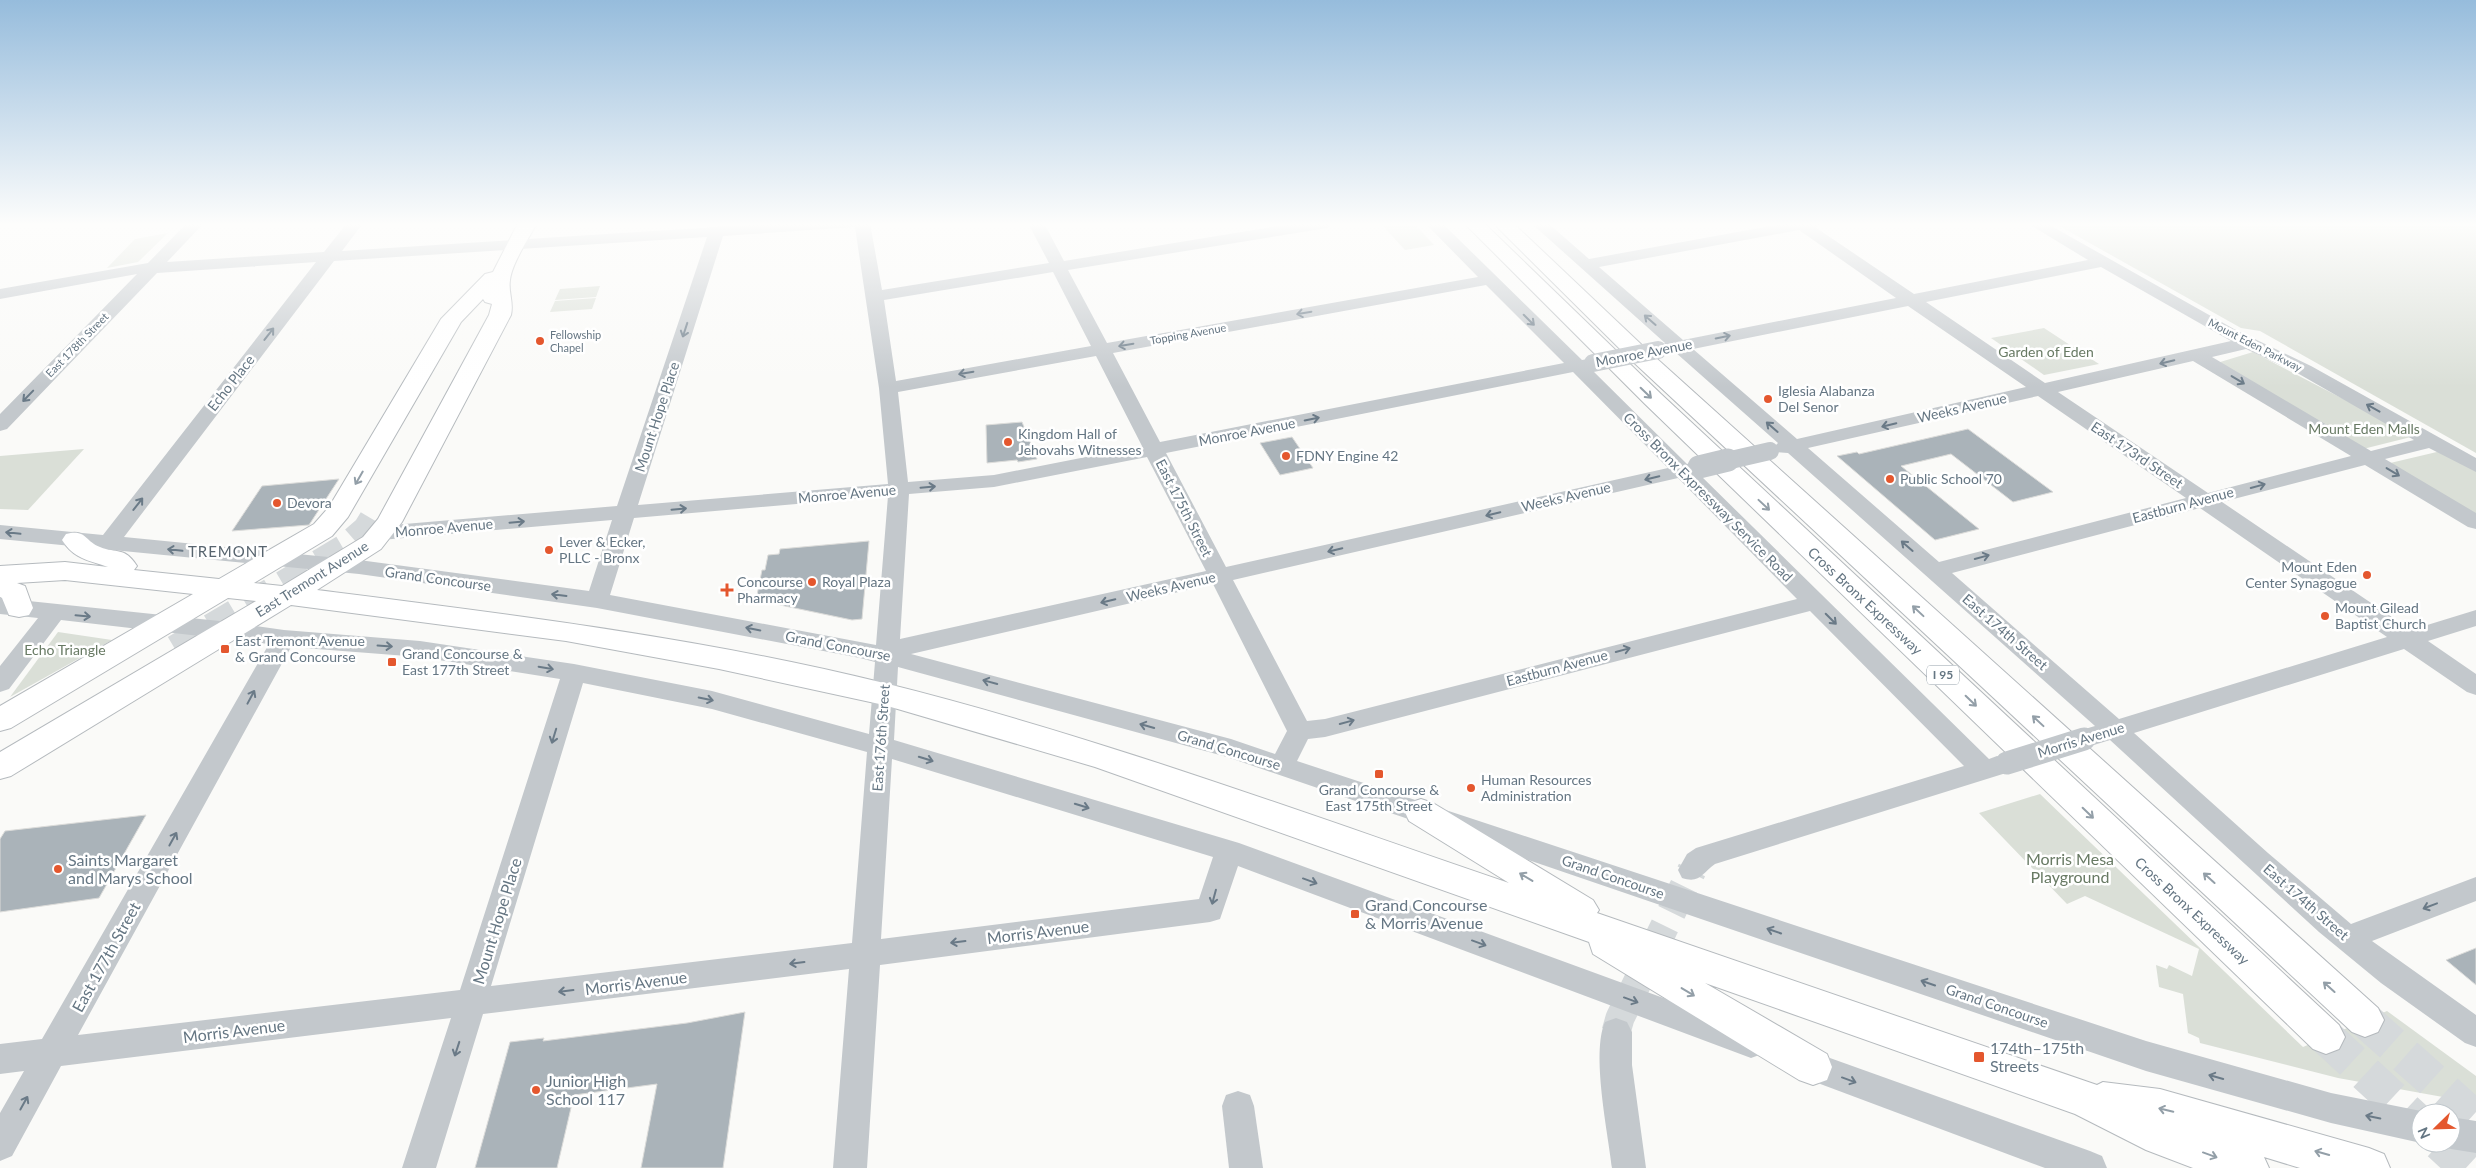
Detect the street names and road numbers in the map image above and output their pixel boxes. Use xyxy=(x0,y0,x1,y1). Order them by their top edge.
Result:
street label: East 178th Street xyxy=(43,310,111,379)
street label: Mount Eden Parkway xyxy=(2206,315,2305,374)
street label: Topping Avenue xyxy=(1149,320,1227,347)
street label: Monroe Avenue xyxy=(1594,335,1694,370)
street label: Echo Place xyxy=(203,351,258,414)
street label: Mount Hope Place xyxy=(631,360,682,474)
street label: Weeks Avenue xyxy=(1916,389,2008,426)
street label: Cross Bronx Expressway Service Road xyxy=(1620,408,1797,585)
street label: Monroe Avenue xyxy=(1197,414,1297,449)
street label: East 173rd Street xyxy=(2088,418,2186,492)
street label: East 175th Street xyxy=(1153,456,1216,559)
street label: Weeks Avenue xyxy=(1520,478,1612,515)
street label: Monroe Avenue xyxy=(797,481,897,506)
street label: Eastburn Avenue xyxy=(2130,483,2235,526)
street label: Monroe Avenue xyxy=(394,515,494,540)
street label: East Tremont Avenue xyxy=(252,537,371,620)
street label: Cross Bronx Expressway xyxy=(1805,543,1927,659)
street label: Grand Concourse xyxy=(384,563,492,594)
street label: Weeks Avenue xyxy=(1125,568,1217,605)
street label: East 174th Street xyxy=(1959,590,2051,673)
street label: Grand Concourse xyxy=(784,627,892,664)
street label: Eastburn Avenue xyxy=(1504,646,1609,689)
road number: I 95 xyxy=(1927,666,1959,684)
street label: East 176th Street xyxy=(868,684,893,792)
street label: Morris Avenue xyxy=(2035,718,2126,761)
street label: Grand Concourse xyxy=(1175,726,1283,773)
street label: Grand Concourse xyxy=(1560,851,1667,902)
street label: Cross Bronx Expressway xyxy=(2132,853,2254,969)
street label: Mount Hope Place xyxy=(468,855,525,986)
street label: East 174th Street xyxy=(2260,860,2352,943)
street label: East 177th Street xyxy=(68,898,144,1015)
street label: Morris Avenue xyxy=(986,916,1090,947)
street label: Morris Avenue xyxy=(584,967,688,998)
street label: Grand Concourse xyxy=(1944,980,2051,1031)
street label: Morris Avenue xyxy=(182,1015,286,1046)

